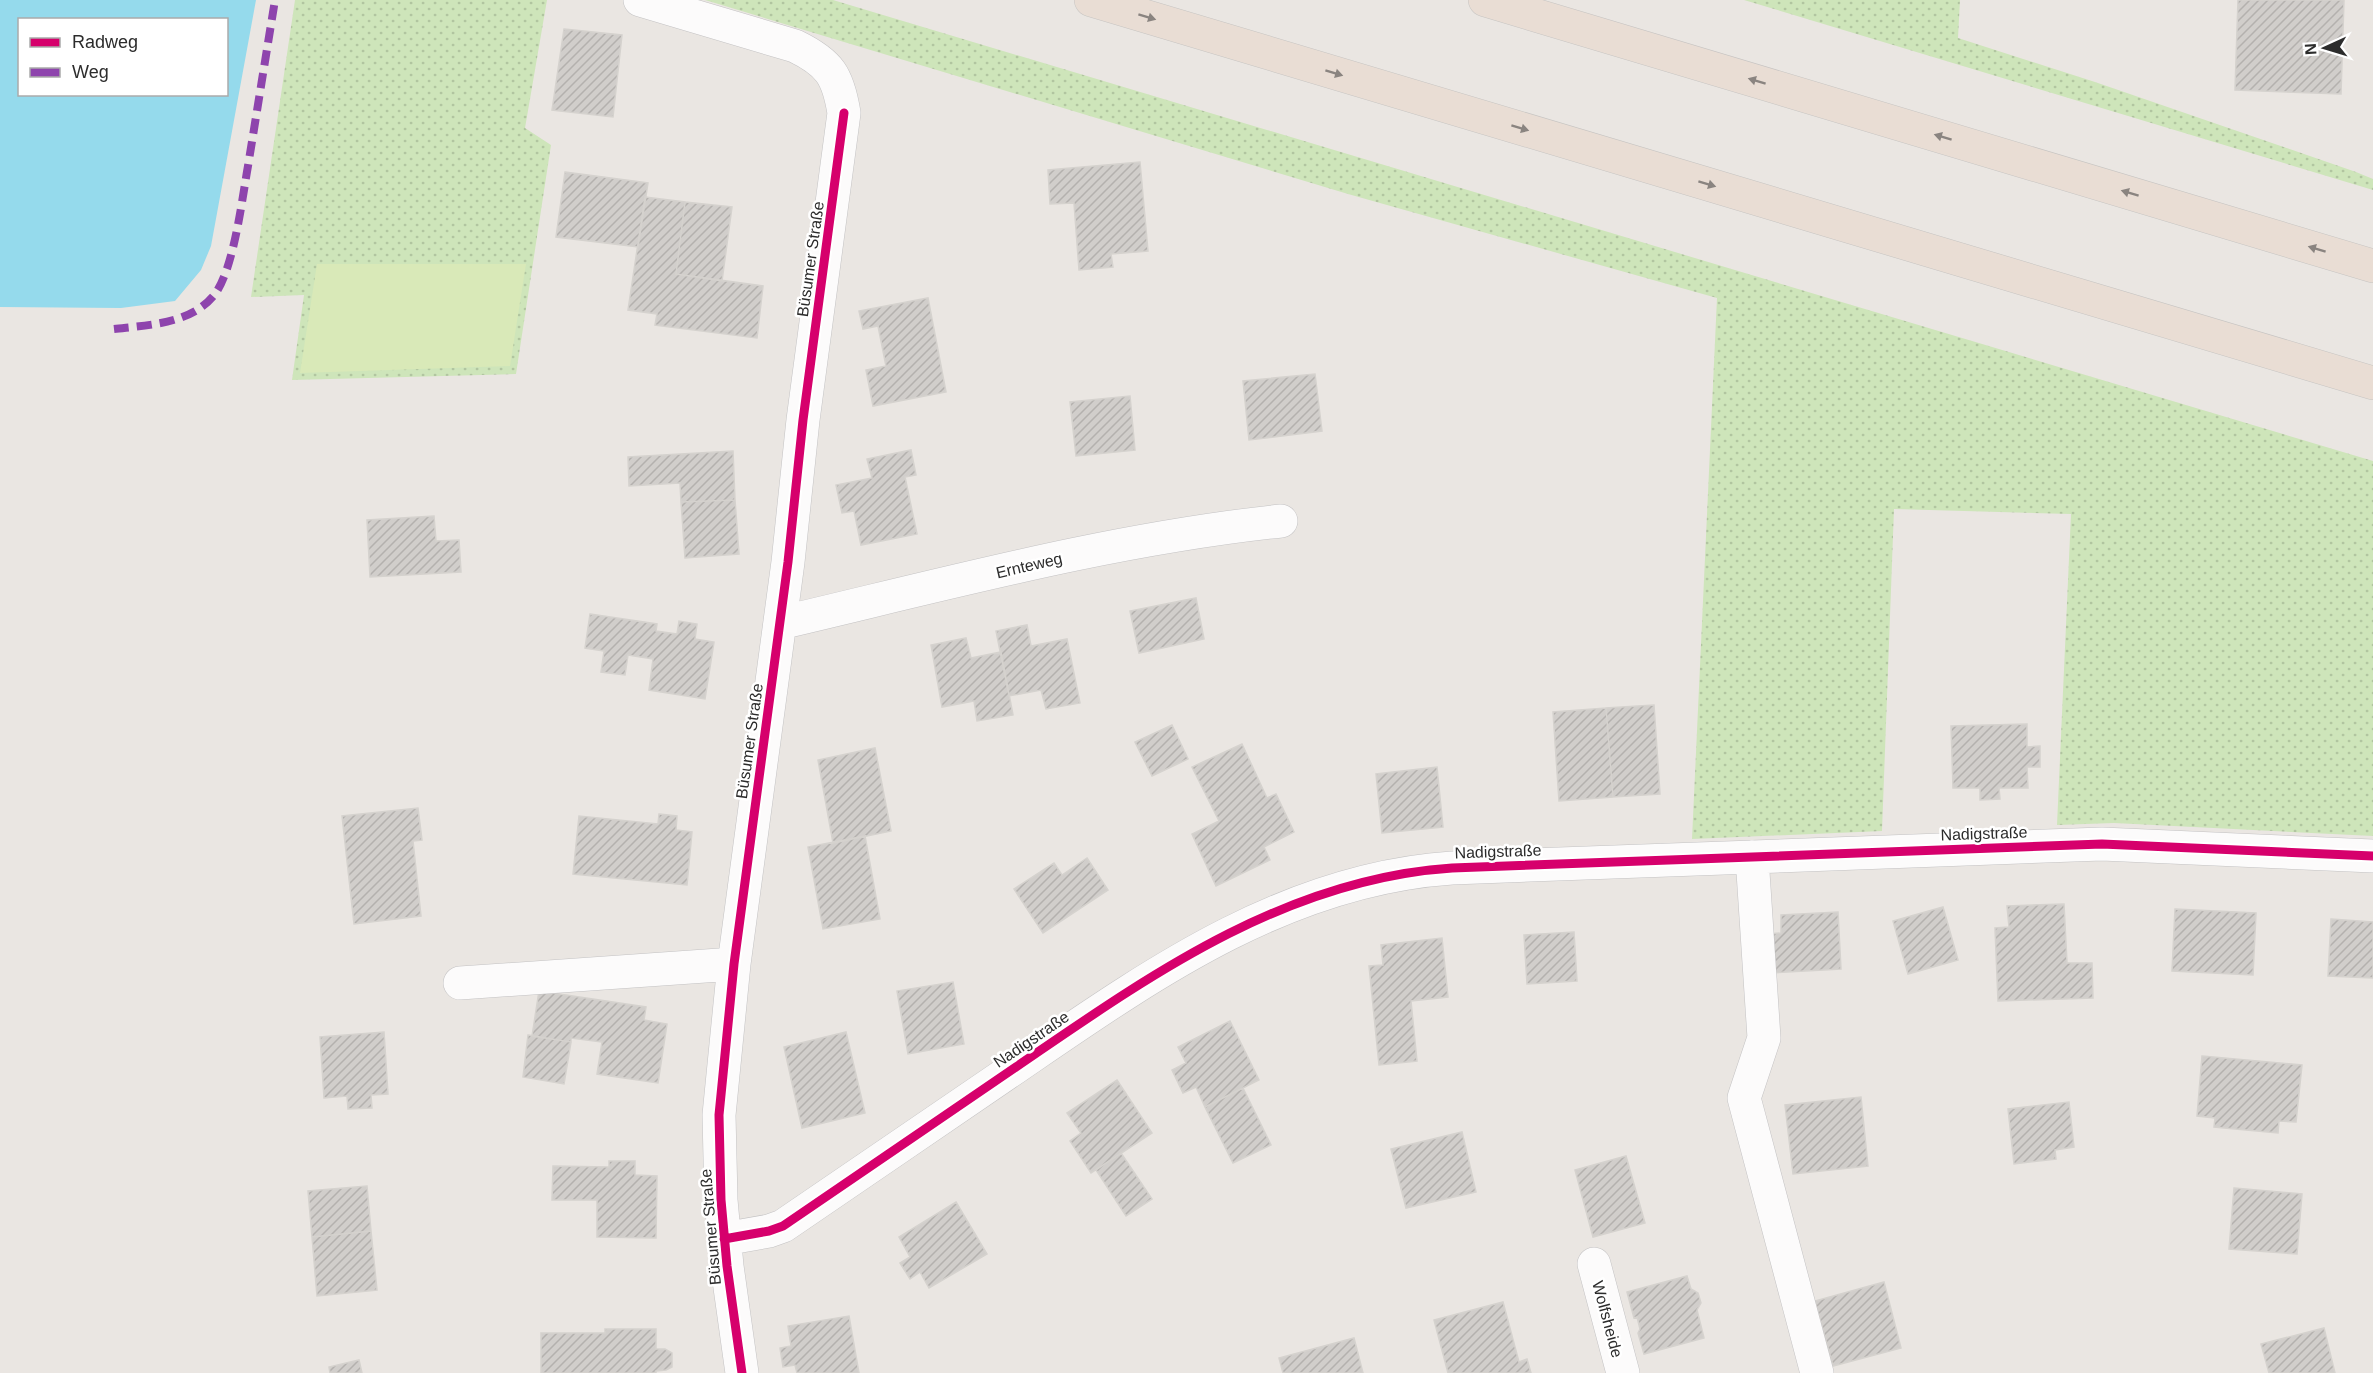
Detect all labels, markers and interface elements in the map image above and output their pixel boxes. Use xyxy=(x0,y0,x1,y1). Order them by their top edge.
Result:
one-way arrow xyxy=(1138,13,1156,22)
legend xyxy=(18,18,228,96)
north arrow xyxy=(2295,18,2355,78)
text: Radweg xyxy=(72,32,138,52)
text: N xyxy=(2302,43,2319,55)
text: Weg xyxy=(72,62,109,82)
one-way arrow xyxy=(1325,69,1343,78)
one-way arrow xyxy=(1748,76,1766,85)
one-way arrow xyxy=(1511,124,1529,133)
one-way arrow xyxy=(1934,132,1952,141)
one-way arrow xyxy=(1698,180,1716,189)
one-way arrow xyxy=(2121,188,2139,197)
street label: Büsumer Straße xyxy=(794,200,827,318)
one-way arrow xyxy=(2308,244,2326,253)
street label: Ernteweg xyxy=(994,550,1064,581)
street label: Büsumer Straße xyxy=(733,682,766,800)
street label: Nadigstraße xyxy=(1940,823,2028,844)
street label: Nadigstraße xyxy=(1454,841,1542,862)
street label: Nadigstraße xyxy=(990,1008,1072,1071)
street label: Büsumer Straße xyxy=(697,1168,724,1286)
street label: Wolfsheide xyxy=(1589,1279,1626,1360)

